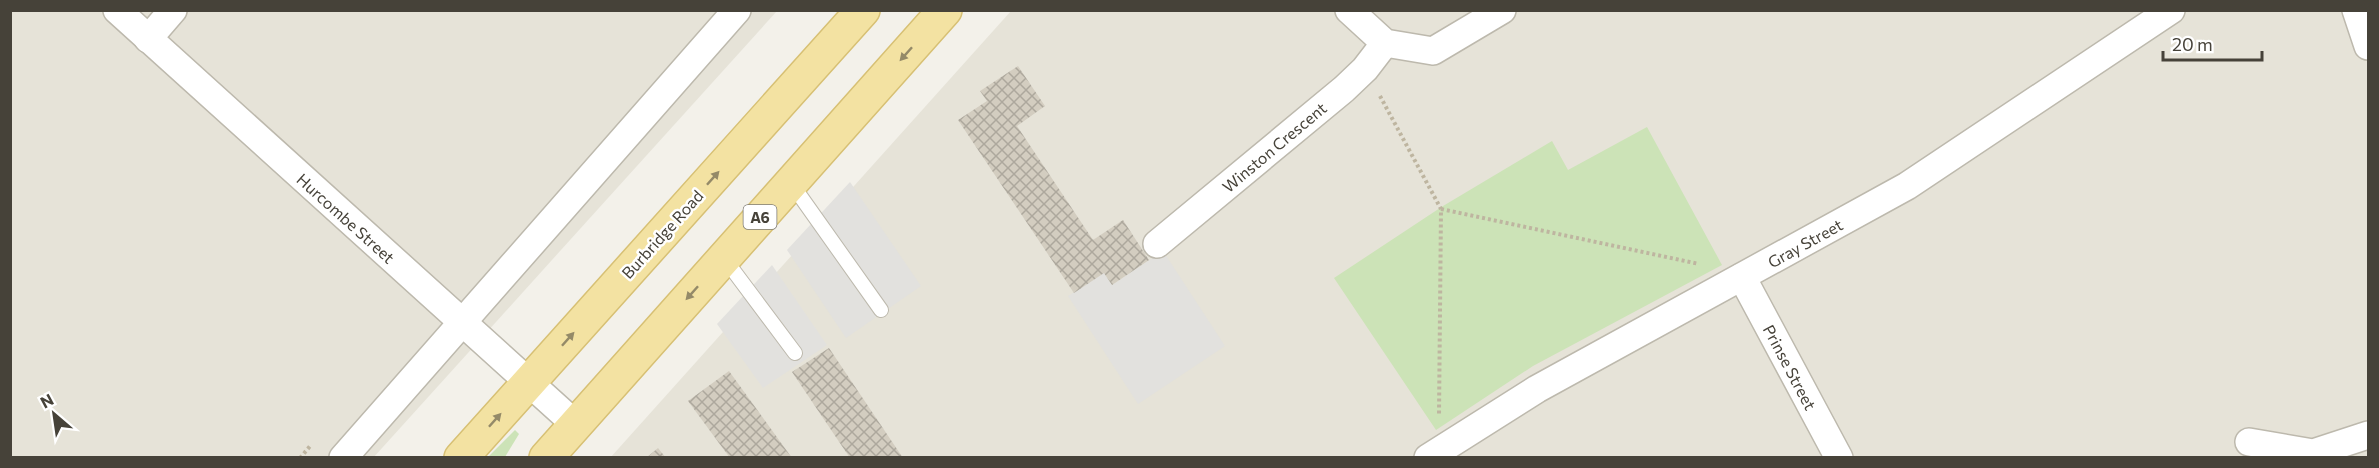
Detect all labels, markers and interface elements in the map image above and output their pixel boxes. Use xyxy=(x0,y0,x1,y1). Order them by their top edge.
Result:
scale bar xyxy=(2163,24,2262,62)
text: 20 m xyxy=(2172,33,2213,55)
one-way arrow xyxy=(900,46,913,61)
street label: Winston Crescent xyxy=(1218,98,1330,196)
street label: Hurcombe Street xyxy=(293,169,399,267)
one-way arrow xyxy=(706,171,719,186)
street label: Burbridge Road xyxy=(617,186,707,282)
road number: A6 xyxy=(744,205,777,229)
street label: Gray Street xyxy=(1764,214,1846,271)
one-way arrow xyxy=(685,286,699,301)
street label: Prinse Street xyxy=(1760,321,1821,413)
one-way arrow xyxy=(561,331,575,346)
north arrow xyxy=(24,384,84,444)
text: N xyxy=(37,389,56,412)
one-way arrow xyxy=(488,413,501,428)

